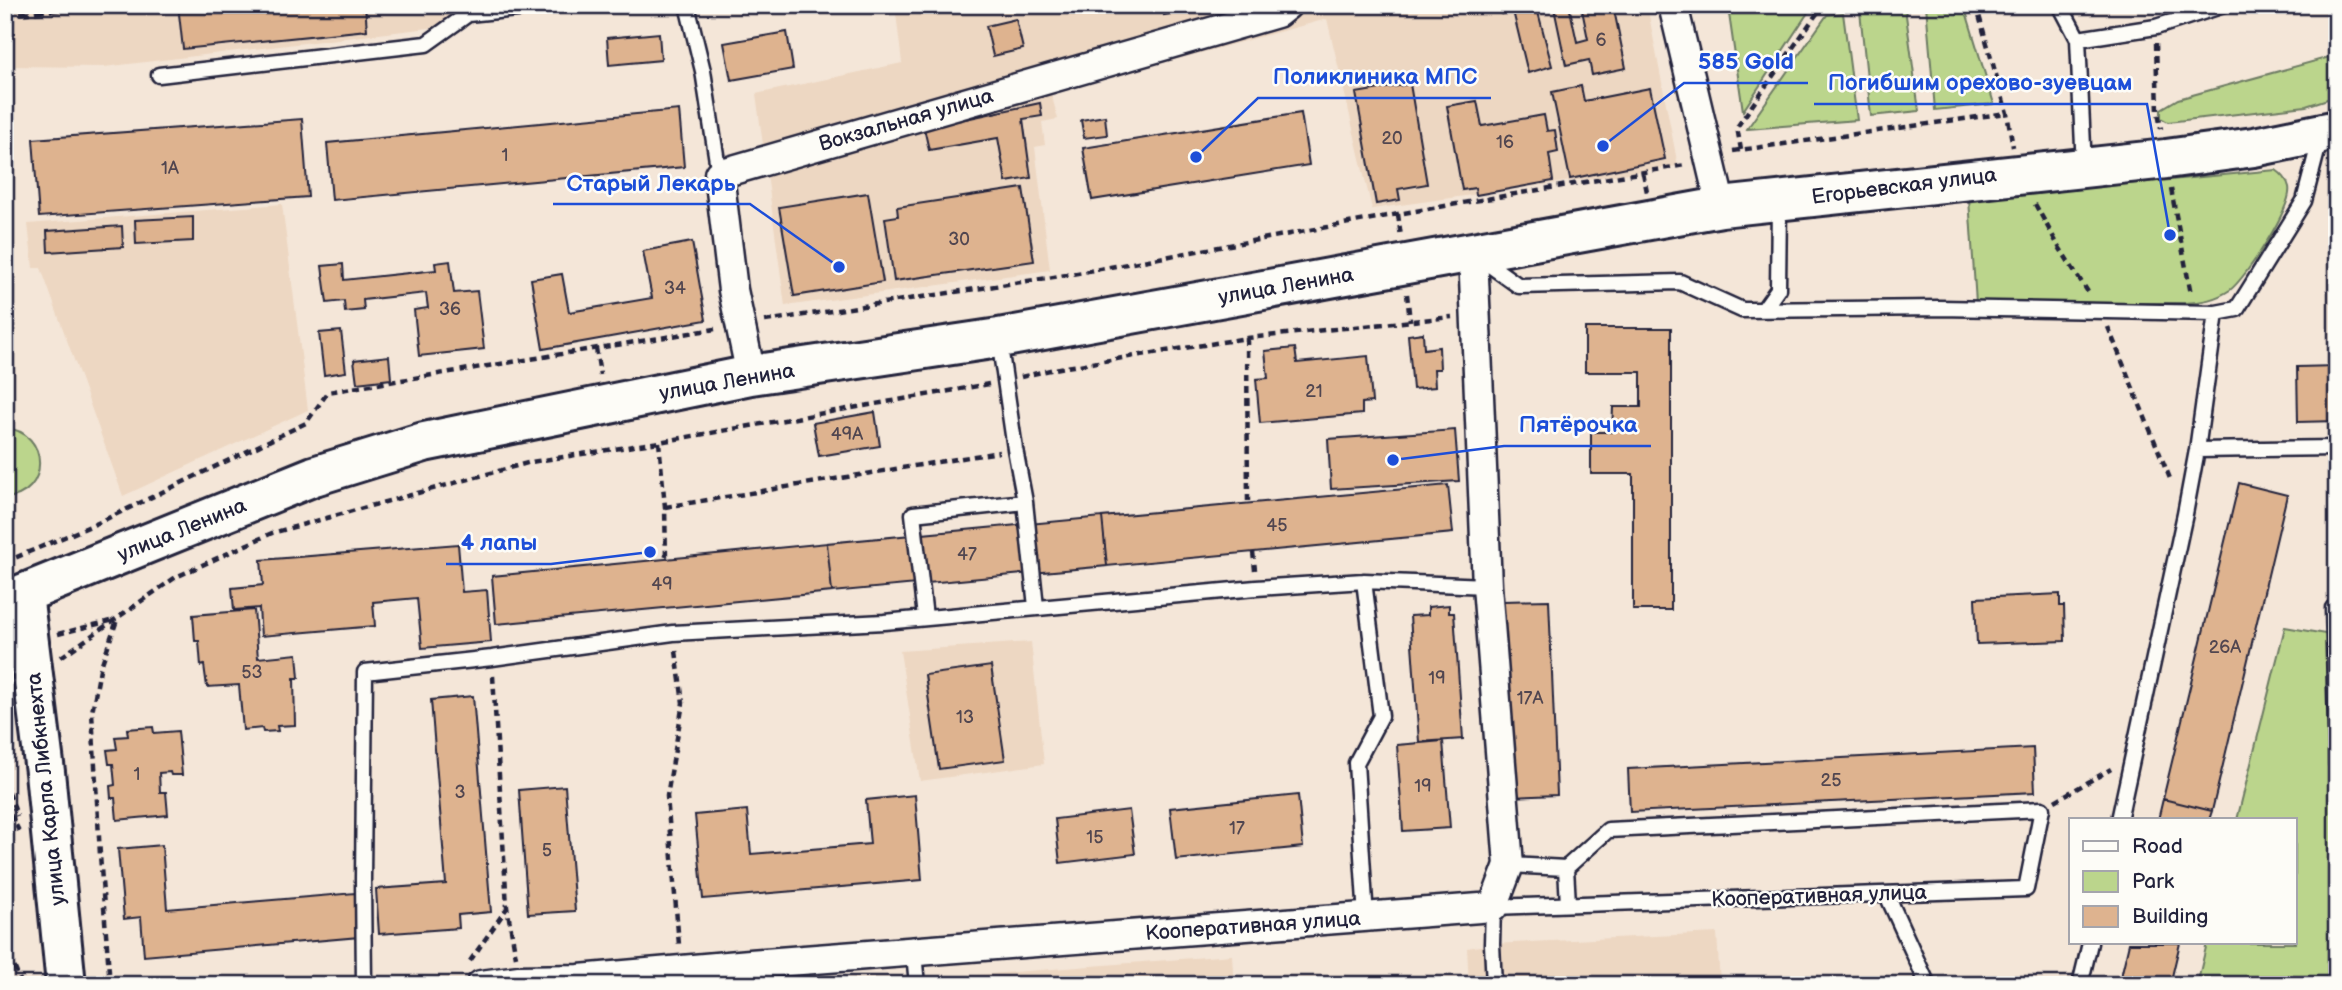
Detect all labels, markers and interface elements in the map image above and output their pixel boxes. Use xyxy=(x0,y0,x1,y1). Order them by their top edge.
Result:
house number: 6 xyxy=(1596,30,1607,51)
callout: 585 Gold xyxy=(1684,39,1808,83)
text: 585 Gold xyxy=(1698,48,1794,76)
callout: Поликлиника МПС xyxy=(1258,54,1491,98)
callout: Погибшим орехово-зуевцам xyxy=(1814,60,2147,104)
text: Поликлиника МПС xyxy=(1273,63,1477,91)
text: Погибшим орехово-зуевцам xyxy=(1828,69,2132,97)
street label: Вокзальная улица xyxy=(816,83,997,157)
house number: 20 xyxy=(1381,128,1403,149)
house number: 16 xyxy=(1496,132,1514,153)
house number: 1 xyxy=(502,145,508,166)
house number: 1А xyxy=(161,158,179,179)
callout: Старый Лекарь xyxy=(553,160,750,204)
street label: Егорьевская улица xyxy=(1810,162,1999,210)
text: Старый Лекарь xyxy=(567,170,736,198)
house number: 30 xyxy=(948,229,970,250)
street label: улица Ленина xyxy=(1217,262,1356,310)
house number: 34 xyxy=(664,278,686,299)
house number: 36 xyxy=(439,299,461,320)
street label: улица Ленина xyxy=(658,358,797,406)
house number: 21 xyxy=(1305,381,1323,402)
callout: Пятёрочка xyxy=(1504,402,1651,446)
text: Пятёрочка xyxy=(1519,411,1638,439)
house number: 49А xyxy=(831,424,863,445)
street label: улица Ленина xyxy=(114,493,251,567)
house number: 45 xyxy=(1266,515,1288,536)
callout: 4 лапы xyxy=(446,520,551,564)
text: 4 лапы xyxy=(461,529,537,557)
house number: 47 xyxy=(957,544,977,565)
house number: 49 xyxy=(651,574,673,595)
house number: 26А xyxy=(2209,637,2241,658)
house number: 53 xyxy=(241,662,263,683)
house number: 19 xyxy=(1428,668,1446,689)
street label: улица Карла Либкнехта xyxy=(21,671,71,907)
house number: 17А xyxy=(1517,688,1543,709)
house number: 13 xyxy=(956,707,974,728)
house number: 1 xyxy=(134,764,140,785)
house number: 25 xyxy=(1821,770,1841,791)
house number: 19 xyxy=(1414,776,1432,797)
house number: 3 xyxy=(454,782,466,803)
house number: 17 xyxy=(1229,818,1245,839)
legend xyxy=(2069,818,2296,944)
house number: 15 xyxy=(1086,827,1104,848)
text: Road xyxy=(2132,834,2183,859)
house number: 5 xyxy=(542,840,552,861)
text: Park xyxy=(2132,869,2175,894)
street label: Кооперативная улица xyxy=(1711,880,1928,912)
text: Building xyxy=(2132,904,2208,929)
street label: Кооперативная улица xyxy=(1145,906,1362,946)

